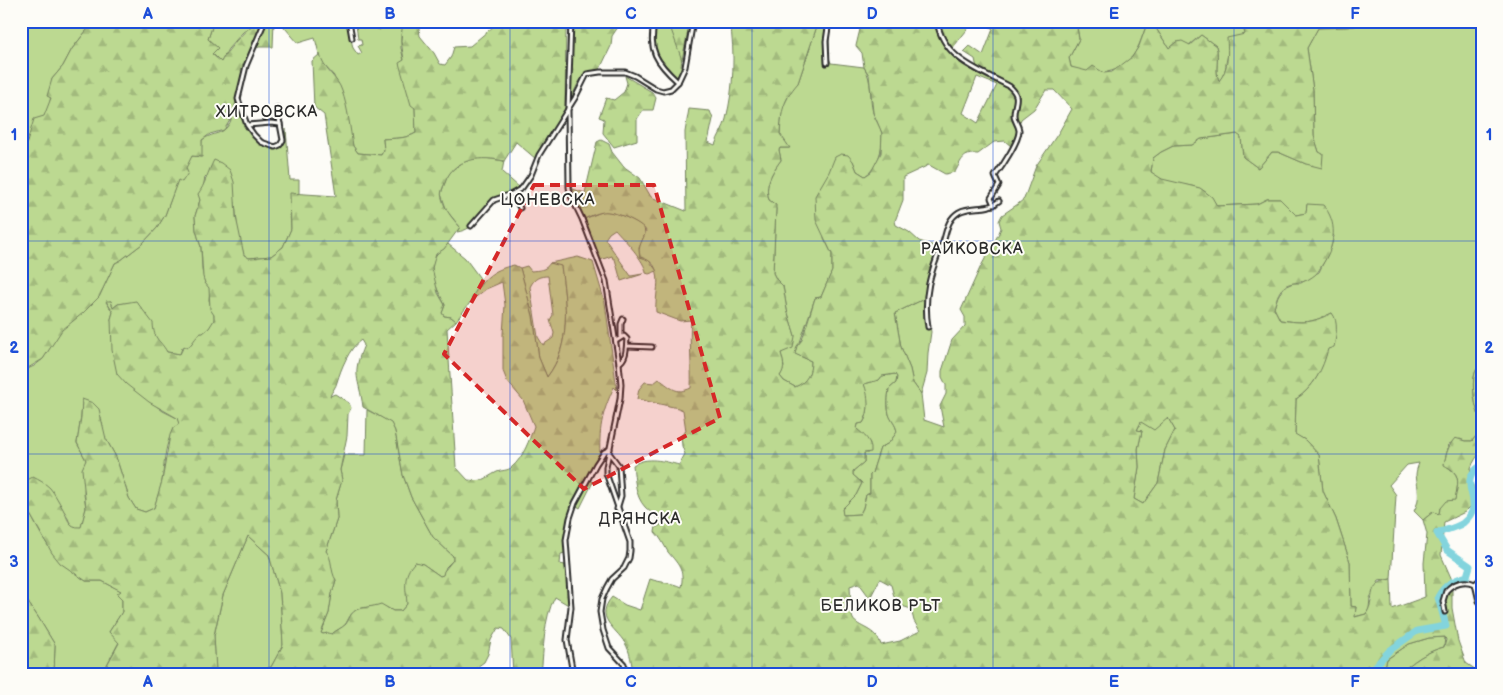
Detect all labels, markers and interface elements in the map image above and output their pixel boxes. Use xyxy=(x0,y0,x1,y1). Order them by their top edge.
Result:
text: A xyxy=(142,5,153,24)
text: B xyxy=(384,5,396,24)
text: C xyxy=(625,5,637,24)
text: D xyxy=(866,5,878,24)
text: E xyxy=(1109,5,1119,24)
text: F xyxy=(1350,5,1360,24)
district label: ХИТРОВСКА xyxy=(216,103,318,122)
text: 1 xyxy=(11,126,17,145)
text: 1 xyxy=(1486,126,1492,145)
district label: ЦОНЕВСКА xyxy=(501,191,595,210)
district label: РАЙКОВСКА xyxy=(920,240,1024,259)
text: 2 xyxy=(9,339,19,358)
text: 2 xyxy=(1484,339,1494,358)
district label: ДРЯНСКА xyxy=(599,510,681,529)
text: 3 xyxy=(9,553,19,572)
text: 3 xyxy=(1484,553,1494,572)
district label: БЕЛИКОВ РЪТ xyxy=(821,597,941,616)
text: A xyxy=(142,673,153,692)
text: B xyxy=(384,673,396,692)
text: C xyxy=(625,673,637,692)
text: D xyxy=(866,673,878,692)
text: E xyxy=(1109,673,1119,692)
text: F xyxy=(1350,673,1360,692)

